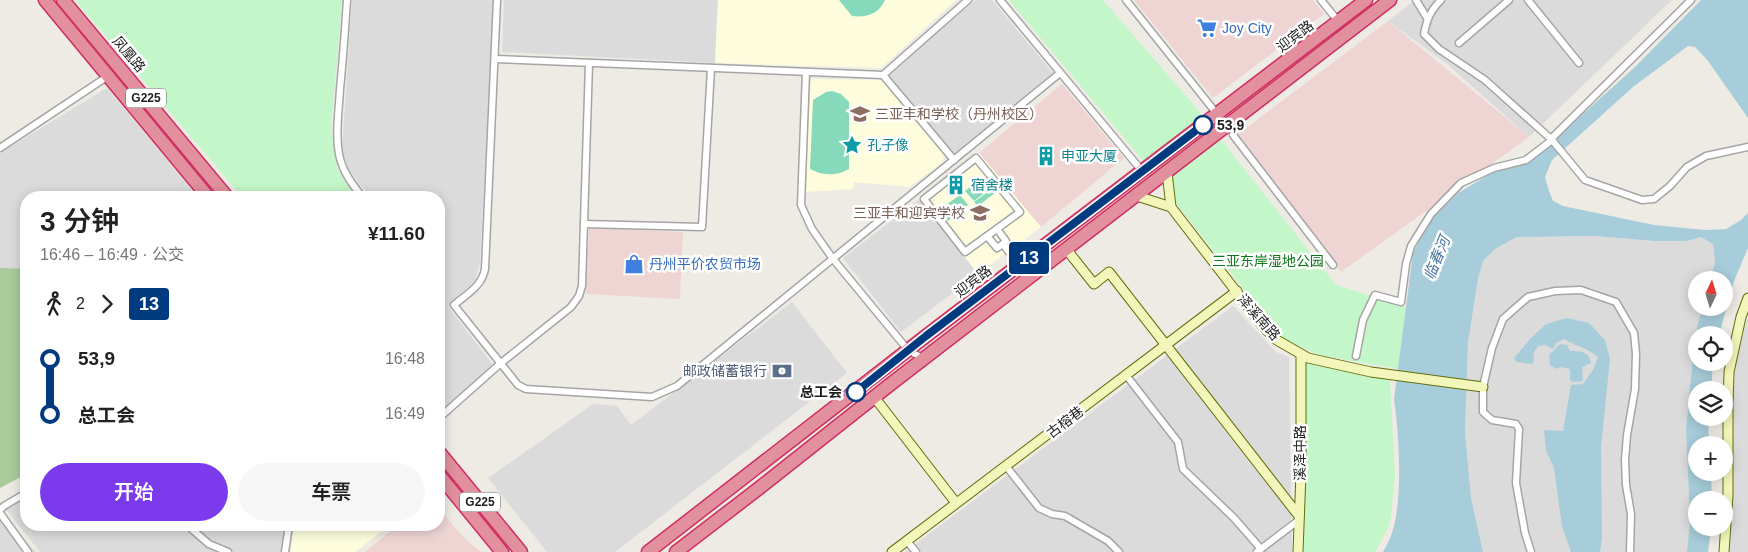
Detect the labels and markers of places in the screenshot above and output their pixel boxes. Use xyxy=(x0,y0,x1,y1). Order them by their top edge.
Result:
supermarket icon: Joy City xyxy=(1196,17,1218,39)
place label: Joy City xyxy=(1222,20,1272,36)
school or university icon: 三亚丰和学校（丹州校区） xyxy=(849,103,871,125)
place label: 三亚丰和学校（丹州校区） xyxy=(875,106,1043,122)
marker: 53,9 xyxy=(1193,115,1213,135)
place label: 53,9 xyxy=(1217,117,1244,133)
place icon: 孔子像 xyxy=(841,134,863,156)
place label: 孔子像 xyxy=(867,137,909,153)
building icon: 申亚大厦 xyxy=(1035,145,1057,167)
place label: 申亚大厦 xyxy=(1061,148,1117,164)
building icon: 宿舍楼 xyxy=(945,174,967,196)
place label: 宿舍楼 xyxy=(971,177,1013,193)
school or university icon: 三亚丰和迎宾学校 xyxy=(969,202,991,224)
place label: 三亚丰和迎宾学校 xyxy=(853,205,965,221)
shop icon: 丹州平价农贸市场 xyxy=(623,253,645,275)
place label: 丹州平价农贸市场 xyxy=(649,256,761,272)
bank icon: 邮政储蓄银行 xyxy=(771,360,793,382)
place label: 邮政储蓄银行 xyxy=(683,363,767,379)
marker: 总工会 xyxy=(846,382,866,402)
place label: 总工会 xyxy=(800,384,842,400)

